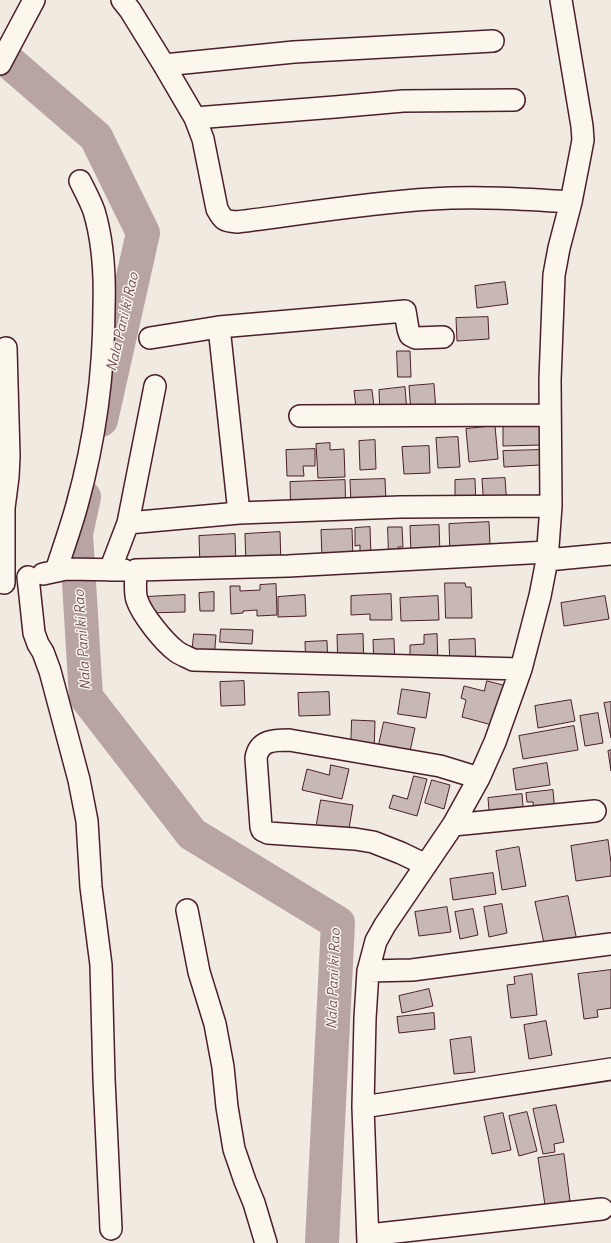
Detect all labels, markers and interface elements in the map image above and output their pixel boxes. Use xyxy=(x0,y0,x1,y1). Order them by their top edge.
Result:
water label: Nala Pani ki Rao xyxy=(103,271,143,373)
water label: Nala Pani ki Rao xyxy=(71,589,95,691)
water label: Nala Pani ki Rao xyxy=(324,928,344,1030)

